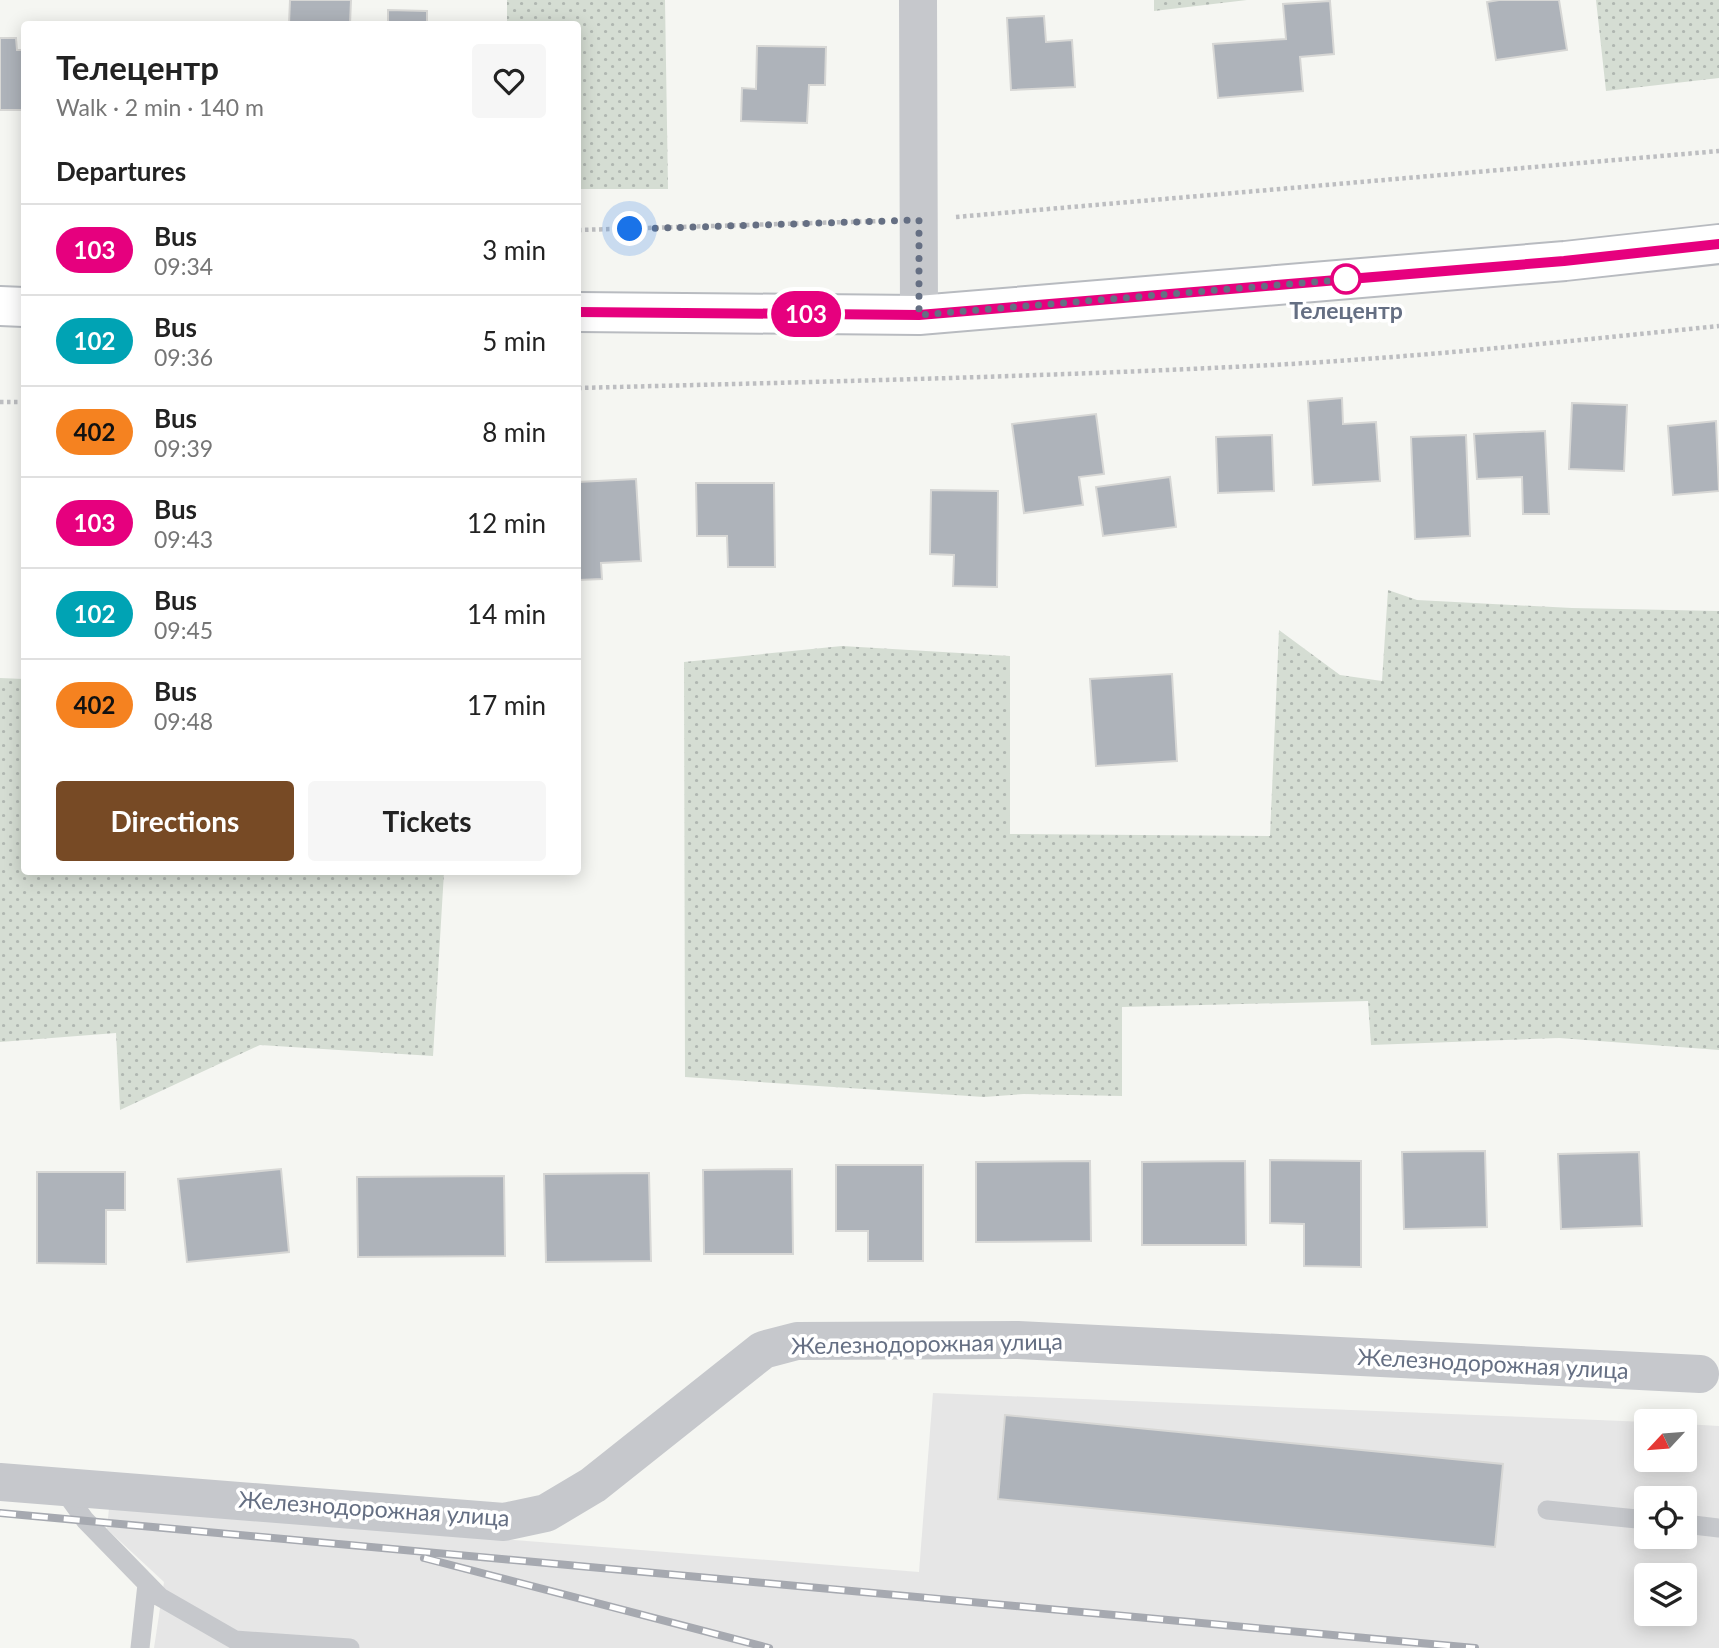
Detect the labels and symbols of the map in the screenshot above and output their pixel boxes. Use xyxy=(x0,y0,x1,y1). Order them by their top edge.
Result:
your location xyxy=(612,211,647,246)
marker: Телецентр xyxy=(1331,264,1361,294)
line badge: 103 xyxy=(766,291,846,337)
place label: Телецентр xyxy=(1289,296,1403,324)
street label: Железнодорожная улица xyxy=(791,1327,1063,1359)
street label: Железнодорожная улица xyxy=(1357,1342,1629,1384)
north arrow xyxy=(1634,1409,1698,1472)
street label: Железнодорожная улица xyxy=(238,1485,511,1531)

